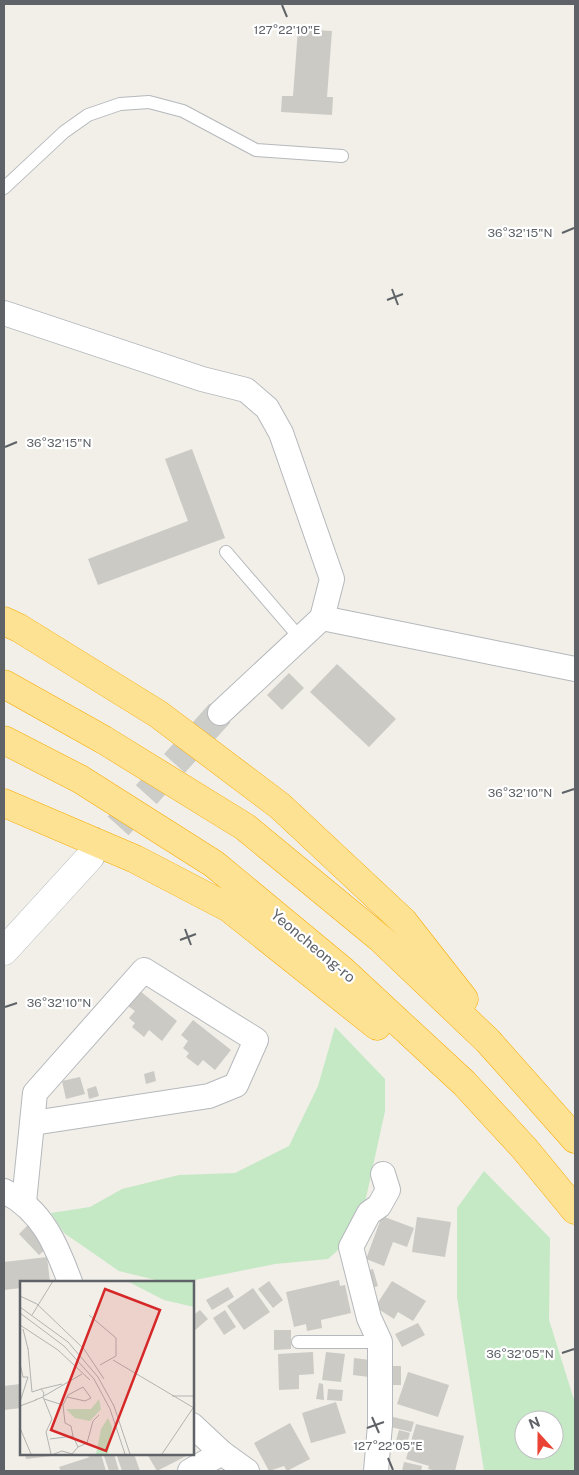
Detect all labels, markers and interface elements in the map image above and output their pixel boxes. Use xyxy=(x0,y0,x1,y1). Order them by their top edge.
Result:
text: 127°22'10"E xyxy=(254,23,320,37)
text: 36°32'15"N xyxy=(488,226,552,240)
text: 36°32'15"N xyxy=(27,436,91,450)
text: 36°32'10"N xyxy=(488,786,552,800)
street label: Yeoncheong-ro xyxy=(268,905,359,986)
text: 36°32'10"N xyxy=(27,996,91,1010)
inset map xyxy=(20,1281,194,1455)
text: 36°32'05"N xyxy=(486,1347,554,1361)
north arrow xyxy=(514,1410,564,1460)
text: N xyxy=(526,1413,542,1432)
text: 127°22'05"E xyxy=(353,1439,423,1453)

